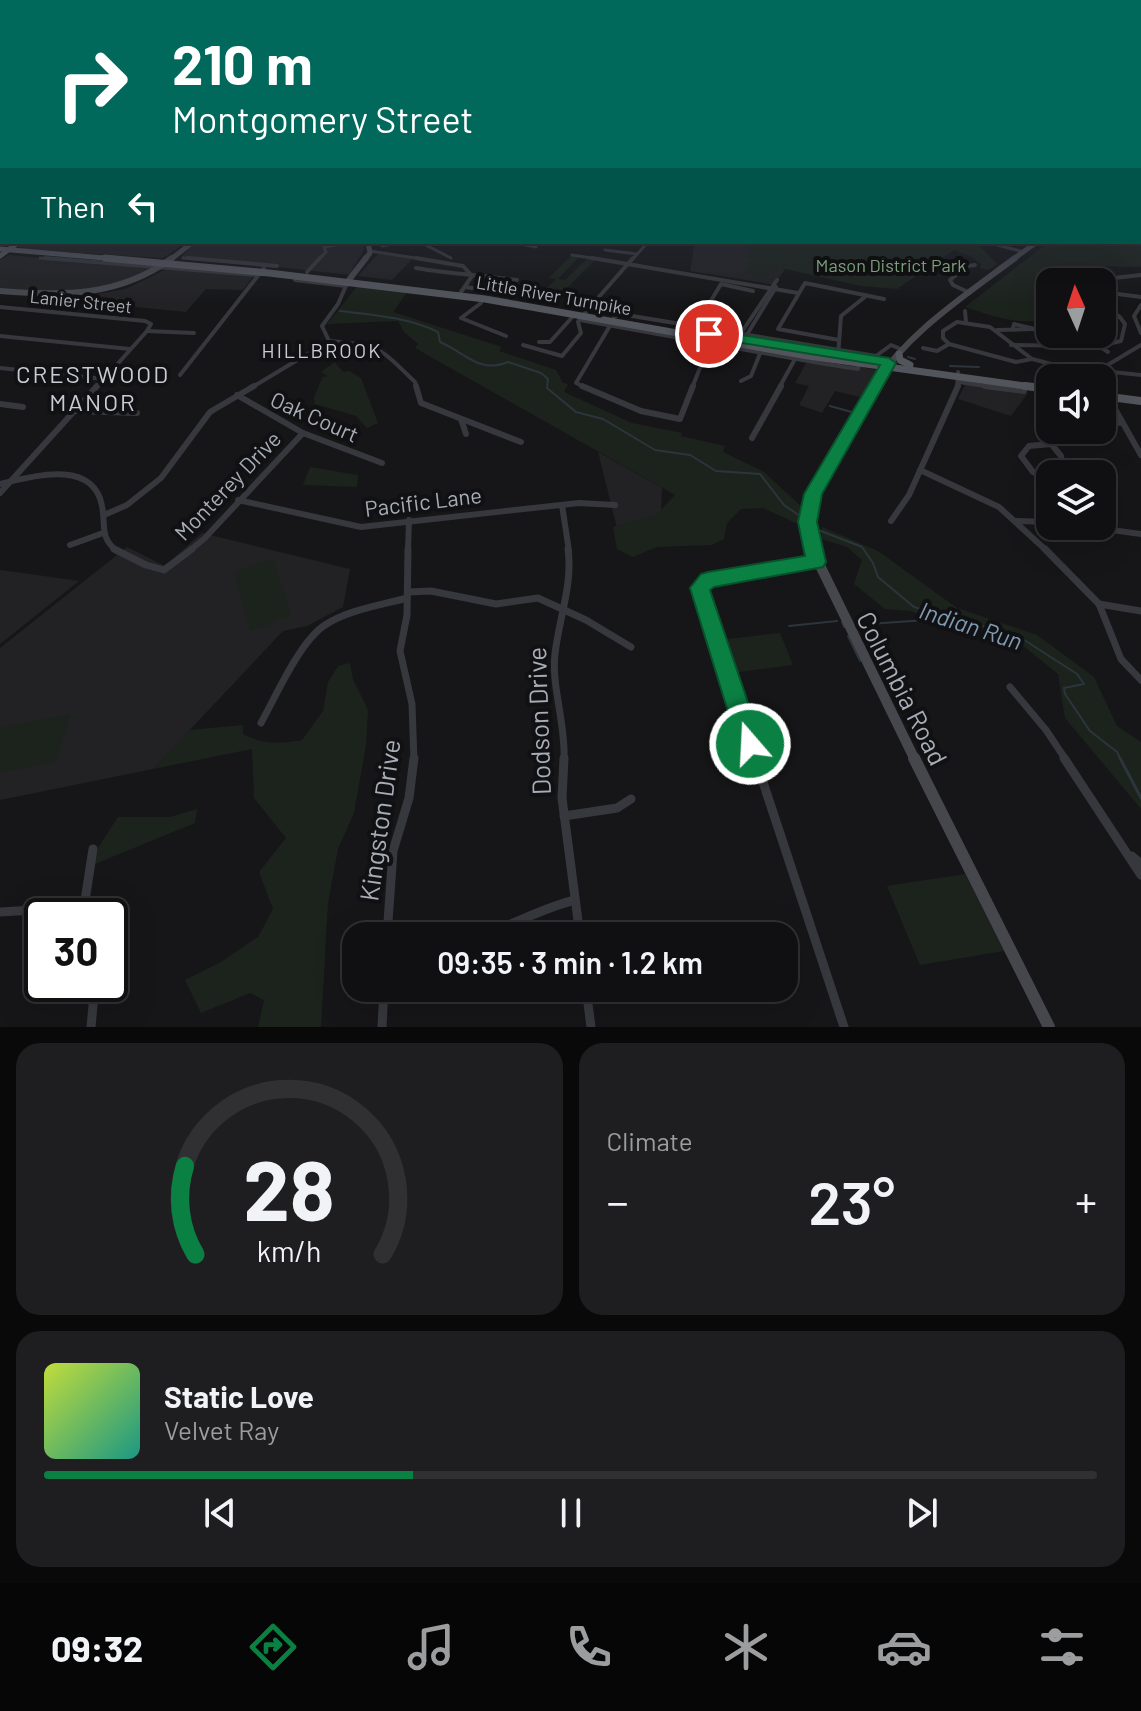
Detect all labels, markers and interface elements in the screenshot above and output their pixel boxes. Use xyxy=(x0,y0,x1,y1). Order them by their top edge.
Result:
text: 210 m xyxy=(172,29,313,96)
icon: right xyxy=(40,32,144,136)
text: Montgomery Street xyxy=(172,97,473,140)
icon: left xyxy=(121,184,165,228)
text: Then xyxy=(40,188,105,224)
park label: Mason District Park xyxy=(816,254,966,276)
north arrow xyxy=(1036,268,1116,348)
map controls xyxy=(1036,268,1116,540)
street label: Little River Turnpike xyxy=(475,271,633,319)
street label: Lanier Street xyxy=(29,285,133,317)
pin xyxy=(675,300,743,368)
icon: arrive xyxy=(687,312,731,356)
district label: HILLBROOK xyxy=(262,338,382,362)
district label: CRESTWOOD MANOR xyxy=(16,359,170,416)
button: sound xyxy=(1036,364,1116,444)
street label: Oak Court xyxy=(267,385,363,447)
street label: Monterey Drive xyxy=(168,425,286,545)
button: layers xyxy=(1036,460,1116,540)
street label: Pacific Lane xyxy=(363,481,483,521)
water label: Indian Run xyxy=(916,595,1026,655)
street label: Columbia Road xyxy=(851,606,955,770)
street label: Dodson Drive xyxy=(520,646,556,796)
position arrow xyxy=(708,702,792,786)
street label: Kingston Drive xyxy=(352,737,406,903)
speed limit sign: 30 xyxy=(24,898,128,1002)
text: 09:35 · 3 min · 1.2 km xyxy=(437,944,703,980)
text: Climate xyxy=(607,1125,693,1156)
text: 28 xyxy=(243,1138,335,1238)
text: 23° xyxy=(808,1165,895,1237)
text: − xyxy=(607,1174,629,1227)
text: + xyxy=(1075,1174,1097,1227)
text: km/h xyxy=(257,1233,322,1268)
text: Static Love xyxy=(164,1378,314,1414)
text: Velvet Ray xyxy=(164,1414,279,1445)
icon: previous xyxy=(198,1491,242,1535)
icon: pause xyxy=(549,1491,593,1535)
icon: next xyxy=(900,1491,944,1535)
icon: directions xyxy=(245,1619,301,1675)
icon: music xyxy=(403,1619,459,1675)
icon: phone xyxy=(561,1619,617,1675)
icon: climate xyxy=(718,1619,774,1675)
icon: car xyxy=(876,1619,932,1675)
icon: filters xyxy=(1034,1619,1090,1675)
text: 09:32 xyxy=(51,1626,143,1669)

